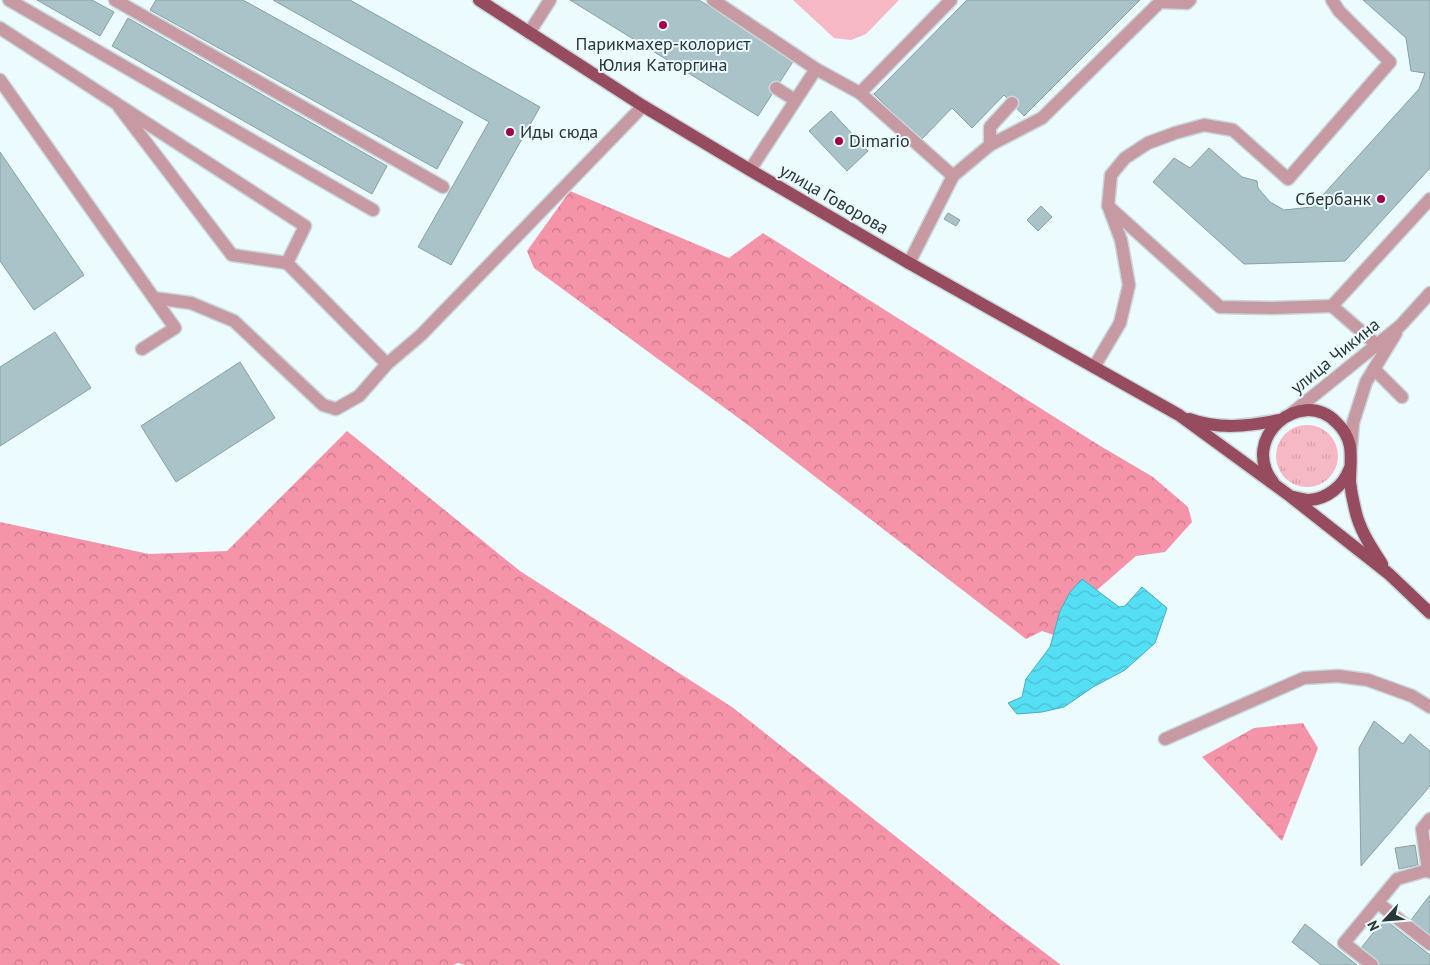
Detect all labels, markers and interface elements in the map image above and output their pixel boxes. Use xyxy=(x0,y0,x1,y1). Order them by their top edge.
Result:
marker: Парикмахер-колорист Юлия Каторгина xyxy=(657,19,669,31)
place label: Парикмахер-колорист Юлия Каторгина xyxy=(576,32,751,76)
place label: Иды сюда xyxy=(520,120,598,143)
marker: Иды сюда xyxy=(504,126,516,138)
place label: Dimario xyxy=(849,129,910,152)
marker: Dimario xyxy=(833,135,845,147)
street label: улица Говорова xyxy=(776,158,893,239)
place label: Сбербанк xyxy=(1295,187,1371,210)
marker: Сбербанк xyxy=(1375,193,1387,205)
street label: улица Чикина xyxy=(1285,313,1384,399)
north arrow xyxy=(1360,895,1410,945)
text: N xyxy=(1363,918,1383,934)

